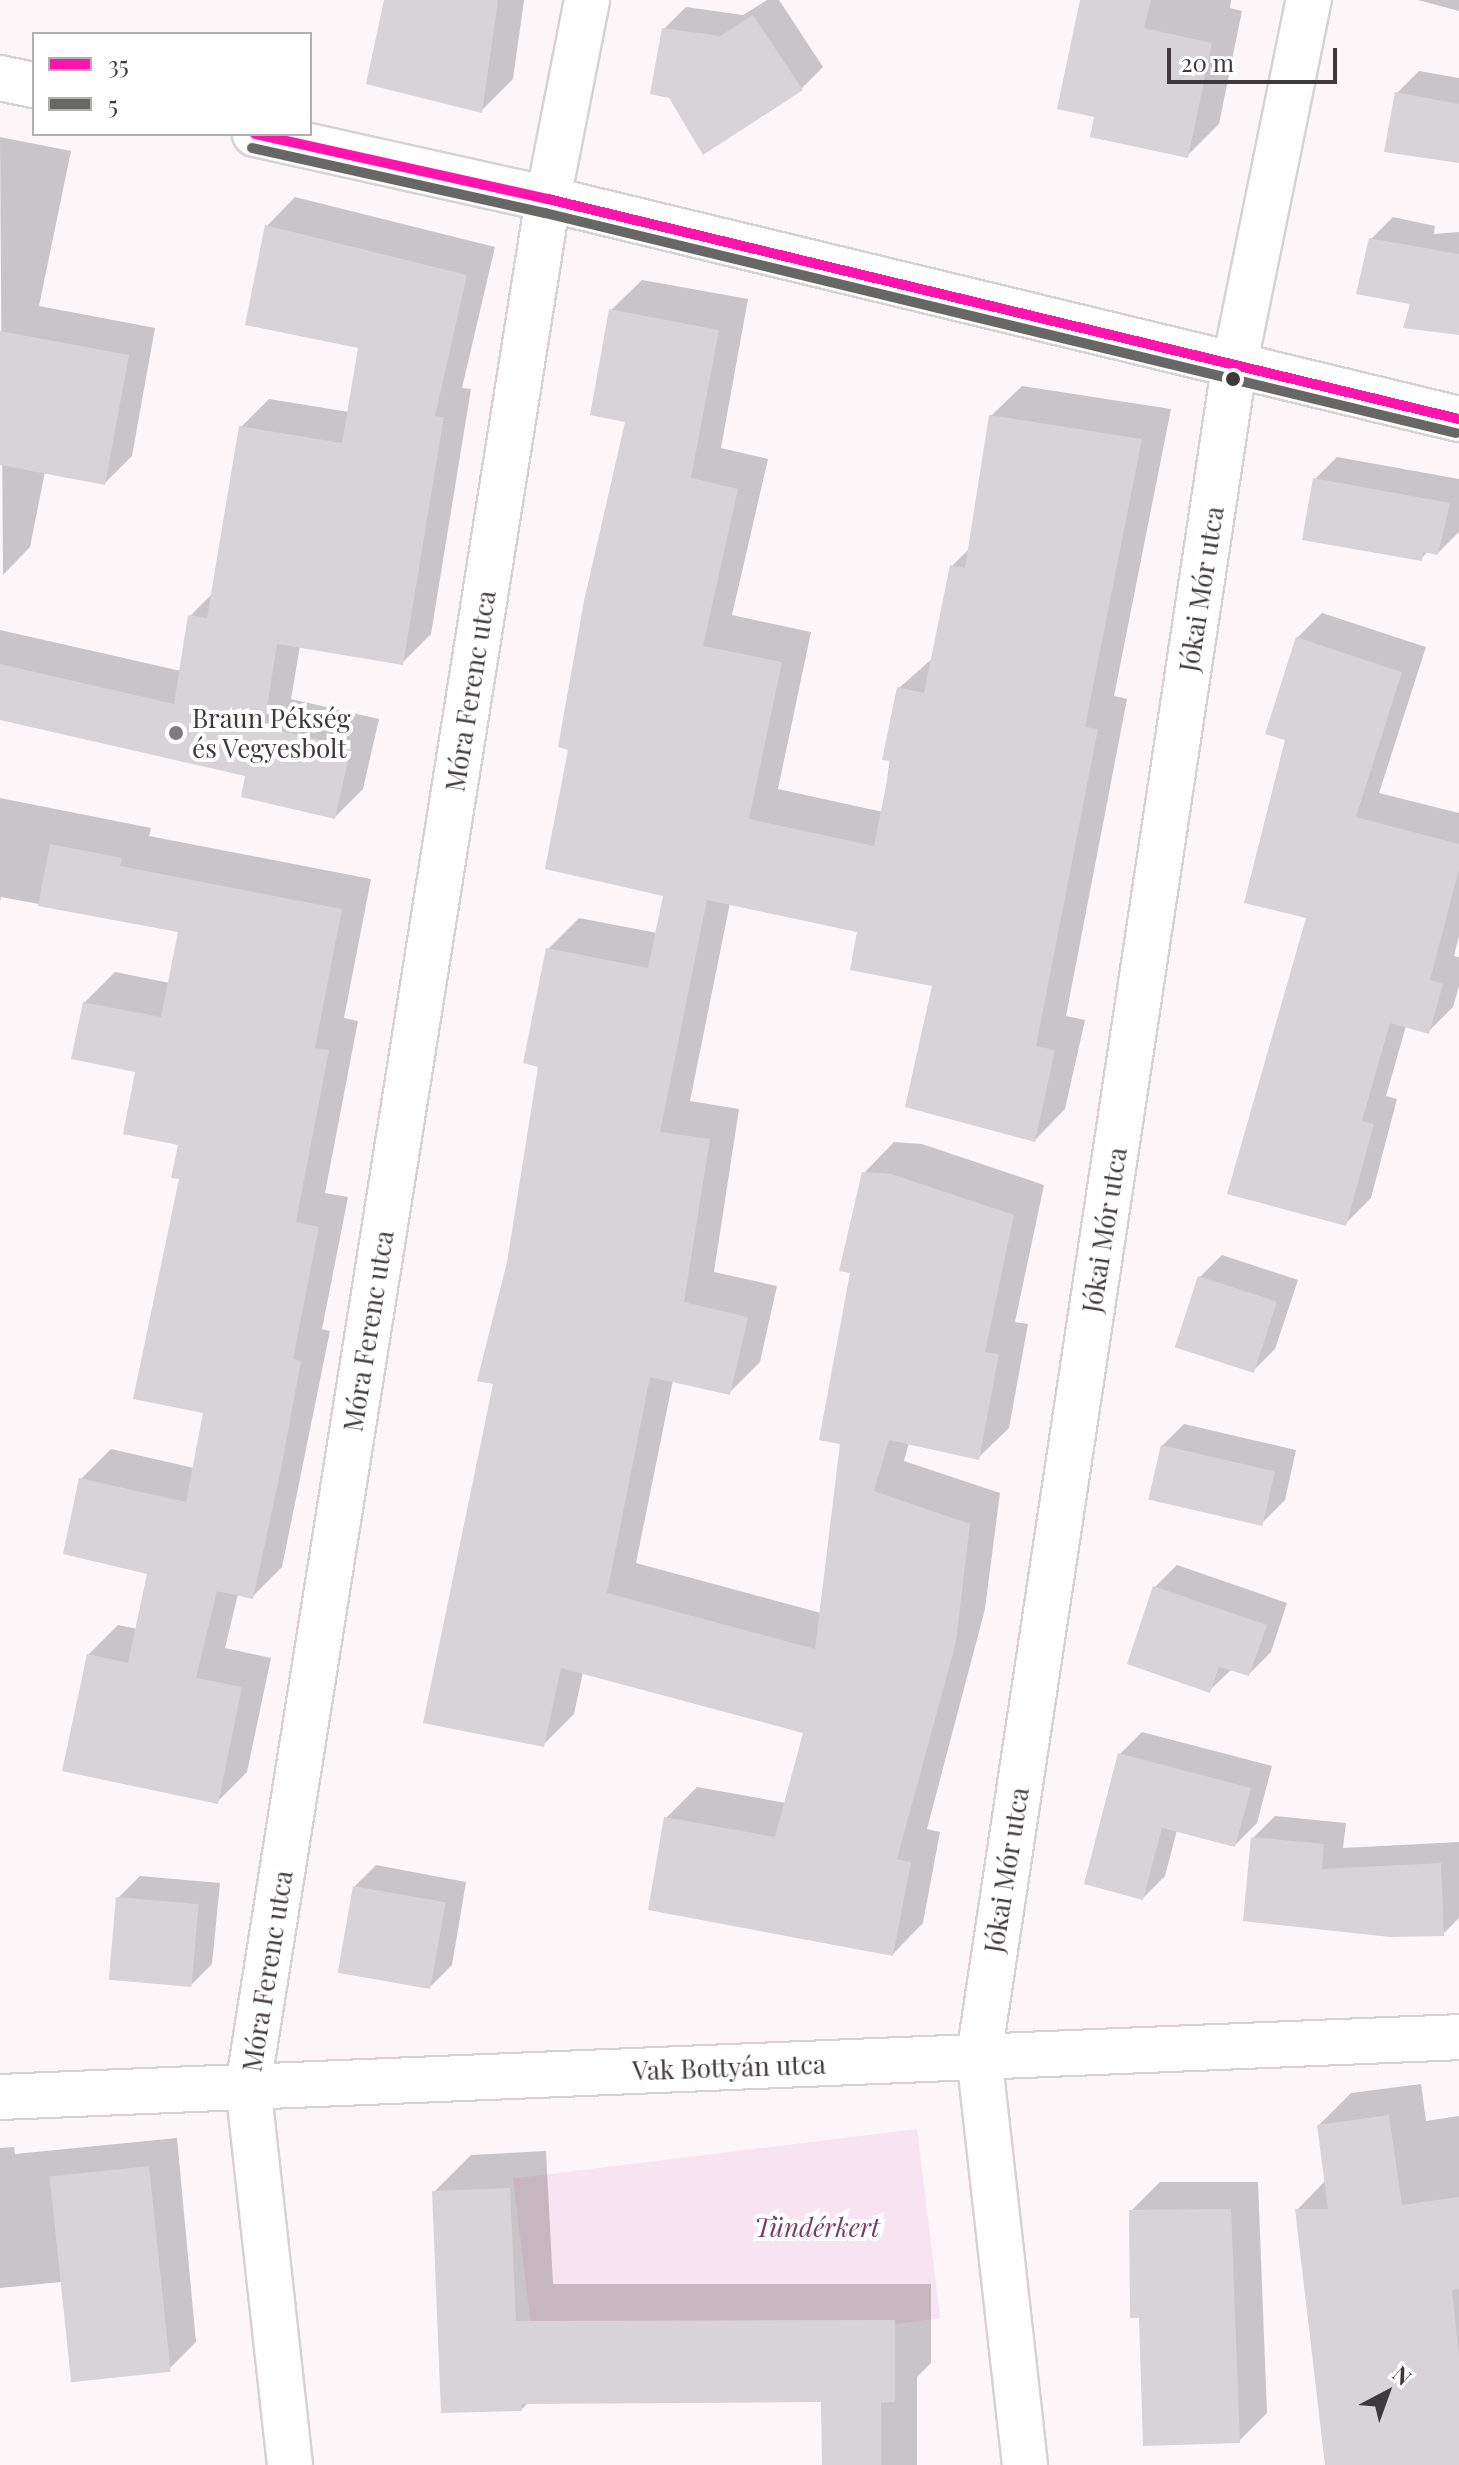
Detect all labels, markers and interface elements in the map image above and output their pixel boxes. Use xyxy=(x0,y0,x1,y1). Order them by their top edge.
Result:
legend xyxy=(32,32,312,136)
scale bar xyxy=(1171,32,1341,82)
text: 20 m xyxy=(1181,46,1234,78)
text: 35 xyxy=(108,48,129,80)
text: 5 xyxy=(108,88,118,120)
unlabelled marker xyxy=(1225,371,1241,387)
street label: Jókai Mór utca xyxy=(1172,504,1230,674)
street label: Móra Ferenc utca xyxy=(439,588,501,794)
place label: Braun Pékség és Vegyesbolt xyxy=(192,702,351,764)
marker: Braun Pékség és Vegyesbolt xyxy=(167,724,185,742)
street label: Jókai Mór utca xyxy=(1075,1145,1133,1315)
street label: Móra Ferenc utca xyxy=(337,1228,399,1434)
street label: Jókai Mór utca xyxy=(977,1785,1035,1955)
street label: Móra Ferenc utca xyxy=(236,1868,298,2074)
street label: Vak Bottyán utca xyxy=(631,2048,827,2086)
park label: Tündérkert xyxy=(754,2211,880,2243)
north arrow xyxy=(1347,2353,1427,2433)
text: N xyxy=(1387,2358,1419,2391)

